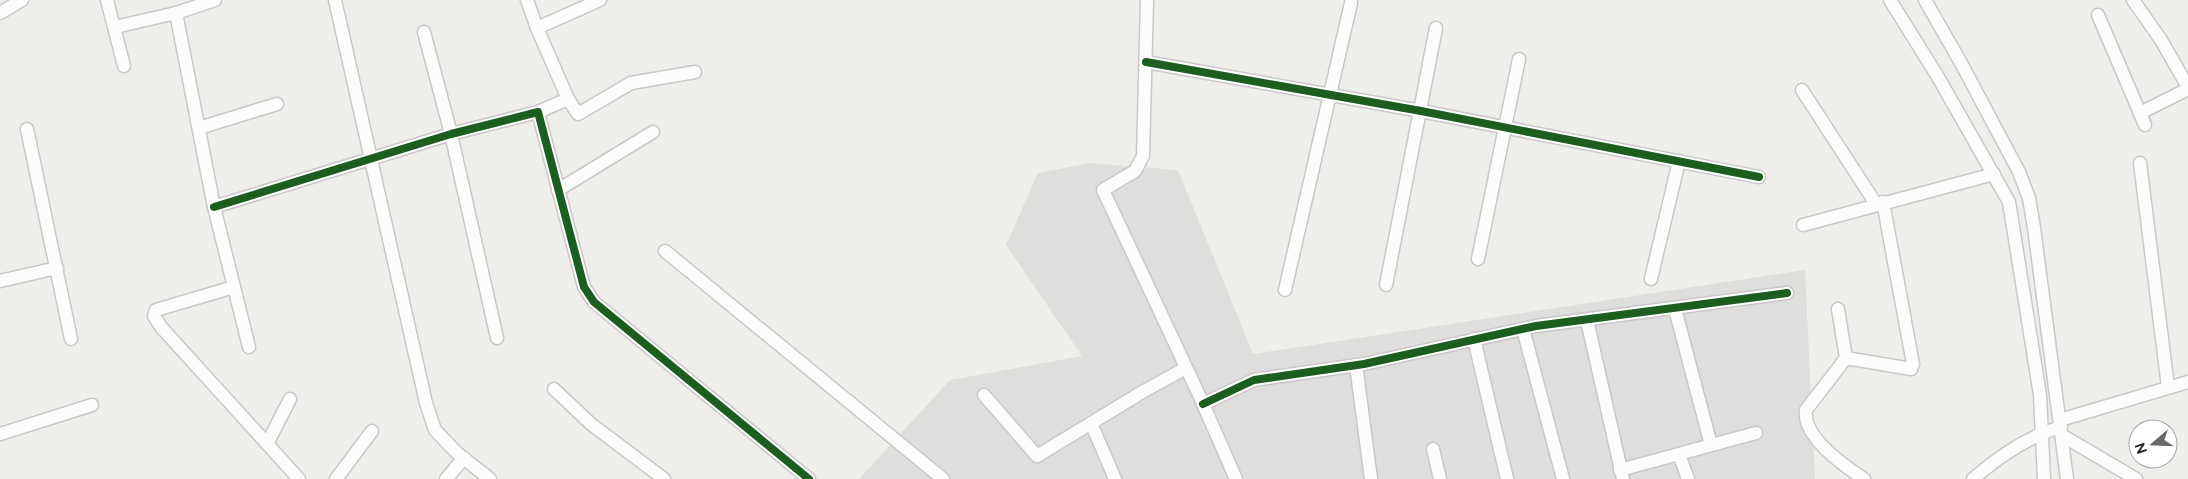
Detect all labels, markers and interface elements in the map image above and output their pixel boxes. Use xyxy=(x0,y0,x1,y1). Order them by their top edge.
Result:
north arrow xyxy=(2128,419,2178,469)
text: N xyxy=(2131,441,2150,456)

